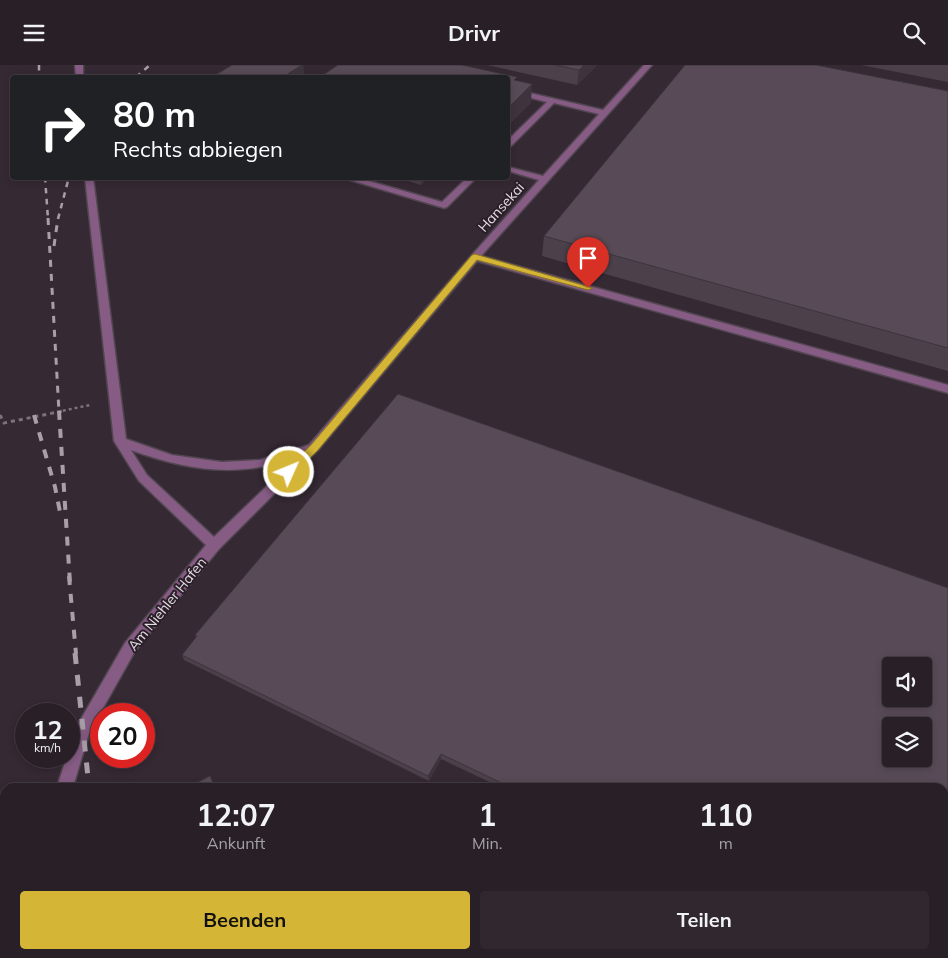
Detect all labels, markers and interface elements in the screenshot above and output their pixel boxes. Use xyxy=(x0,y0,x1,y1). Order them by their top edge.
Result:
icon: menu xyxy=(20,19,48,47)
text: Drivr xyxy=(448,19,500,47)
icon: search xyxy=(900,19,928,47)
text: 80 m xyxy=(113,92,196,136)
icon: right xyxy=(30,95,95,160)
text: Rechts abbiegen xyxy=(113,135,283,163)
street label: Hansekai xyxy=(474,178,528,236)
pin xyxy=(567,237,609,288)
icon: arrive xyxy=(574,244,602,272)
position arrow xyxy=(262,445,314,497)
street label: Am Niehler Hafen xyxy=(124,554,210,654)
map controls xyxy=(882,657,932,767)
button: sound xyxy=(882,657,932,707)
speed limit sign: 20 xyxy=(90,703,155,768)
text: 12 xyxy=(32,714,63,745)
button: layers xyxy=(882,717,932,767)
text: km/h xyxy=(34,740,61,755)
text: 12:07 xyxy=(196,796,276,834)
text: 1 xyxy=(478,796,496,834)
text: 110 xyxy=(699,796,753,834)
text: Ankunft xyxy=(207,833,265,853)
text: Min. xyxy=(472,833,502,853)
text: m xyxy=(719,833,733,853)
button: Beenden xyxy=(20,891,470,949)
button: Teilen xyxy=(480,891,929,949)

